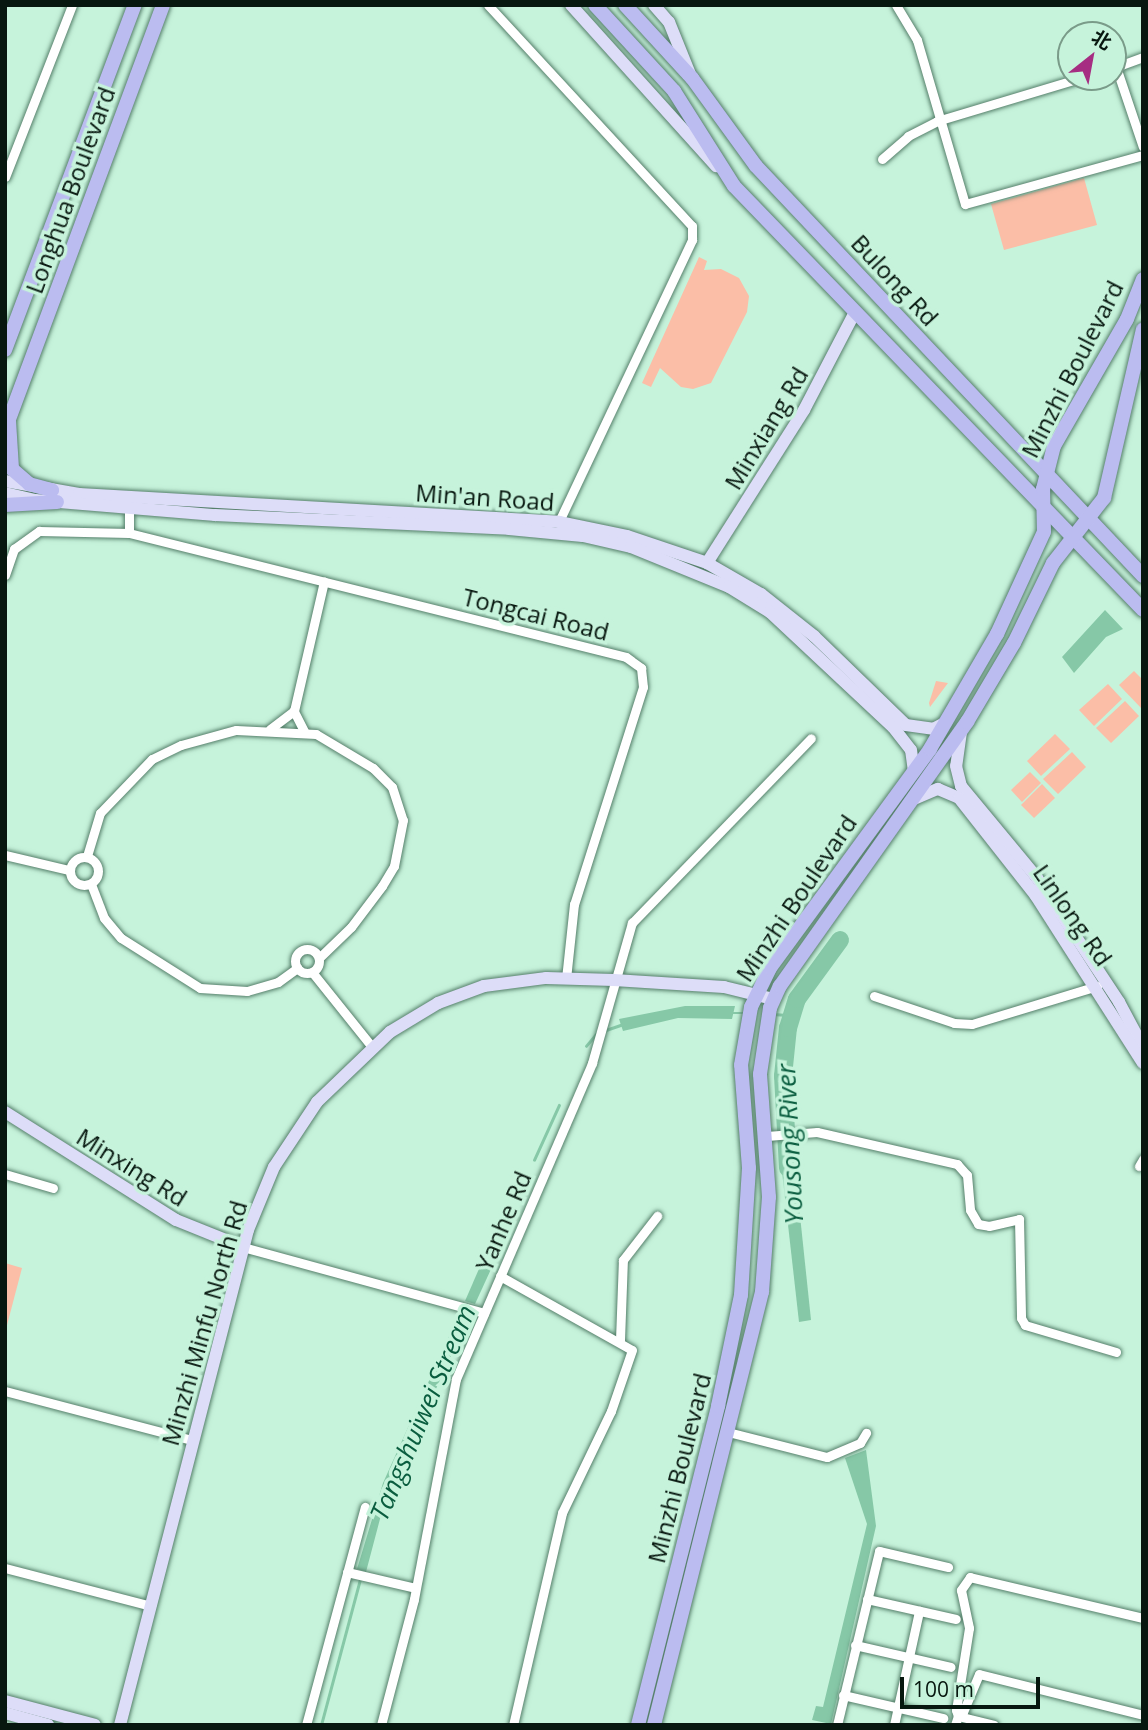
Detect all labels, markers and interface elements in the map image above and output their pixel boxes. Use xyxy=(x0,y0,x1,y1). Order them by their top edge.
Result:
north arrow xyxy=(1057,21,1127,91)
text: 北 xyxy=(1087,24,1117,56)
street label: Longhua Boulevard xyxy=(19,83,121,297)
street label: Bulong Rd xyxy=(846,228,944,332)
street label: Minzhi Boulevard xyxy=(1015,276,1129,462)
street label: Minxiang Rd xyxy=(718,362,814,494)
street label: Min'an Road xyxy=(415,478,555,516)
street label: Tongcai Road xyxy=(460,582,612,646)
street label: Minzhi Boulevard xyxy=(730,809,862,987)
street label: Linlong Rd xyxy=(1028,859,1118,971)
water label: Yousong River xyxy=(770,1063,810,1225)
street label: Minxing Rd xyxy=(72,1122,192,1212)
street label: Yanhe Rd xyxy=(469,1167,537,1275)
street label: Minzhi Minfu North Rd xyxy=(155,1197,253,1449)
water label: Tangshuiwei Stream xyxy=(364,1301,482,1525)
street label: Minzhi Boulevard xyxy=(641,1370,717,1566)
scale bar xyxy=(903,1664,1043,1708)
text: 100 m xyxy=(913,1675,974,1703)

